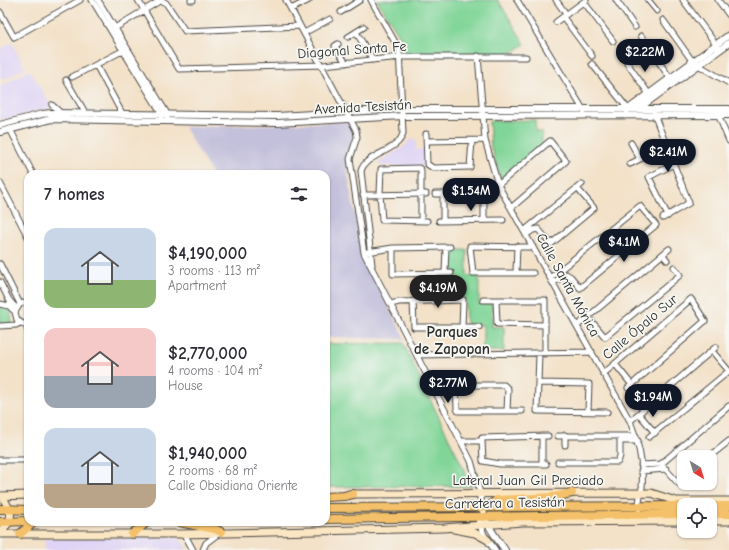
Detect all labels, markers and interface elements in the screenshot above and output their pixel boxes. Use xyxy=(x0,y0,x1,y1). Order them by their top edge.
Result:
street label: Diagonal Santa Fe xyxy=(297,38,407,62)
pin: $2.22M xyxy=(612,39,678,73)
text: $2.22M xyxy=(625,44,665,59)
street label: Avenida Tesistán xyxy=(314,96,412,118)
pin: $2.41M xyxy=(635,139,701,173)
text: $2.41M xyxy=(649,144,687,159)
pin: $1.54M xyxy=(438,178,504,212)
icon: filters xyxy=(288,183,310,205)
text: $1.54M xyxy=(452,183,490,198)
text: 7 homes xyxy=(44,185,105,204)
pin: $4.1M xyxy=(596,229,652,263)
street label: Calle Santa Mónica xyxy=(532,230,604,340)
text: $4.1M xyxy=(608,234,640,249)
icon: home xyxy=(76,244,124,292)
text: $4,190,000 xyxy=(168,244,247,263)
text: 3 rooms · 113 m² xyxy=(168,263,260,278)
pin: $4.19M xyxy=(405,275,471,309)
text: Apartment xyxy=(168,278,226,293)
text: $4.19M xyxy=(419,280,457,295)
street label: Calle Ópalo Sur xyxy=(599,290,681,363)
district label: Parques de Zapopan xyxy=(414,323,490,358)
icon: home xyxy=(76,344,124,392)
text: $2,770,000 xyxy=(168,344,247,363)
text: 4 rooms · 104 m² xyxy=(168,363,262,378)
pin: $2.77M xyxy=(415,370,481,404)
text: $2.77M xyxy=(429,375,467,390)
text: House xyxy=(168,378,203,393)
pin: $1.94M xyxy=(620,384,686,418)
text: $1.94M xyxy=(634,389,672,404)
icon: home xyxy=(76,444,124,492)
text: $1,940,000 xyxy=(168,444,247,463)
north arrow xyxy=(677,450,717,490)
map controls xyxy=(677,450,717,538)
text: 2 rooms · 68 m² xyxy=(168,463,257,478)
street label: Lateral Juan Gil Preciado xyxy=(452,472,604,489)
text: Calle Obsidiana Oriente xyxy=(168,478,298,493)
street label: Carretera a Tesistán xyxy=(445,493,565,513)
button: locate xyxy=(677,498,717,538)

